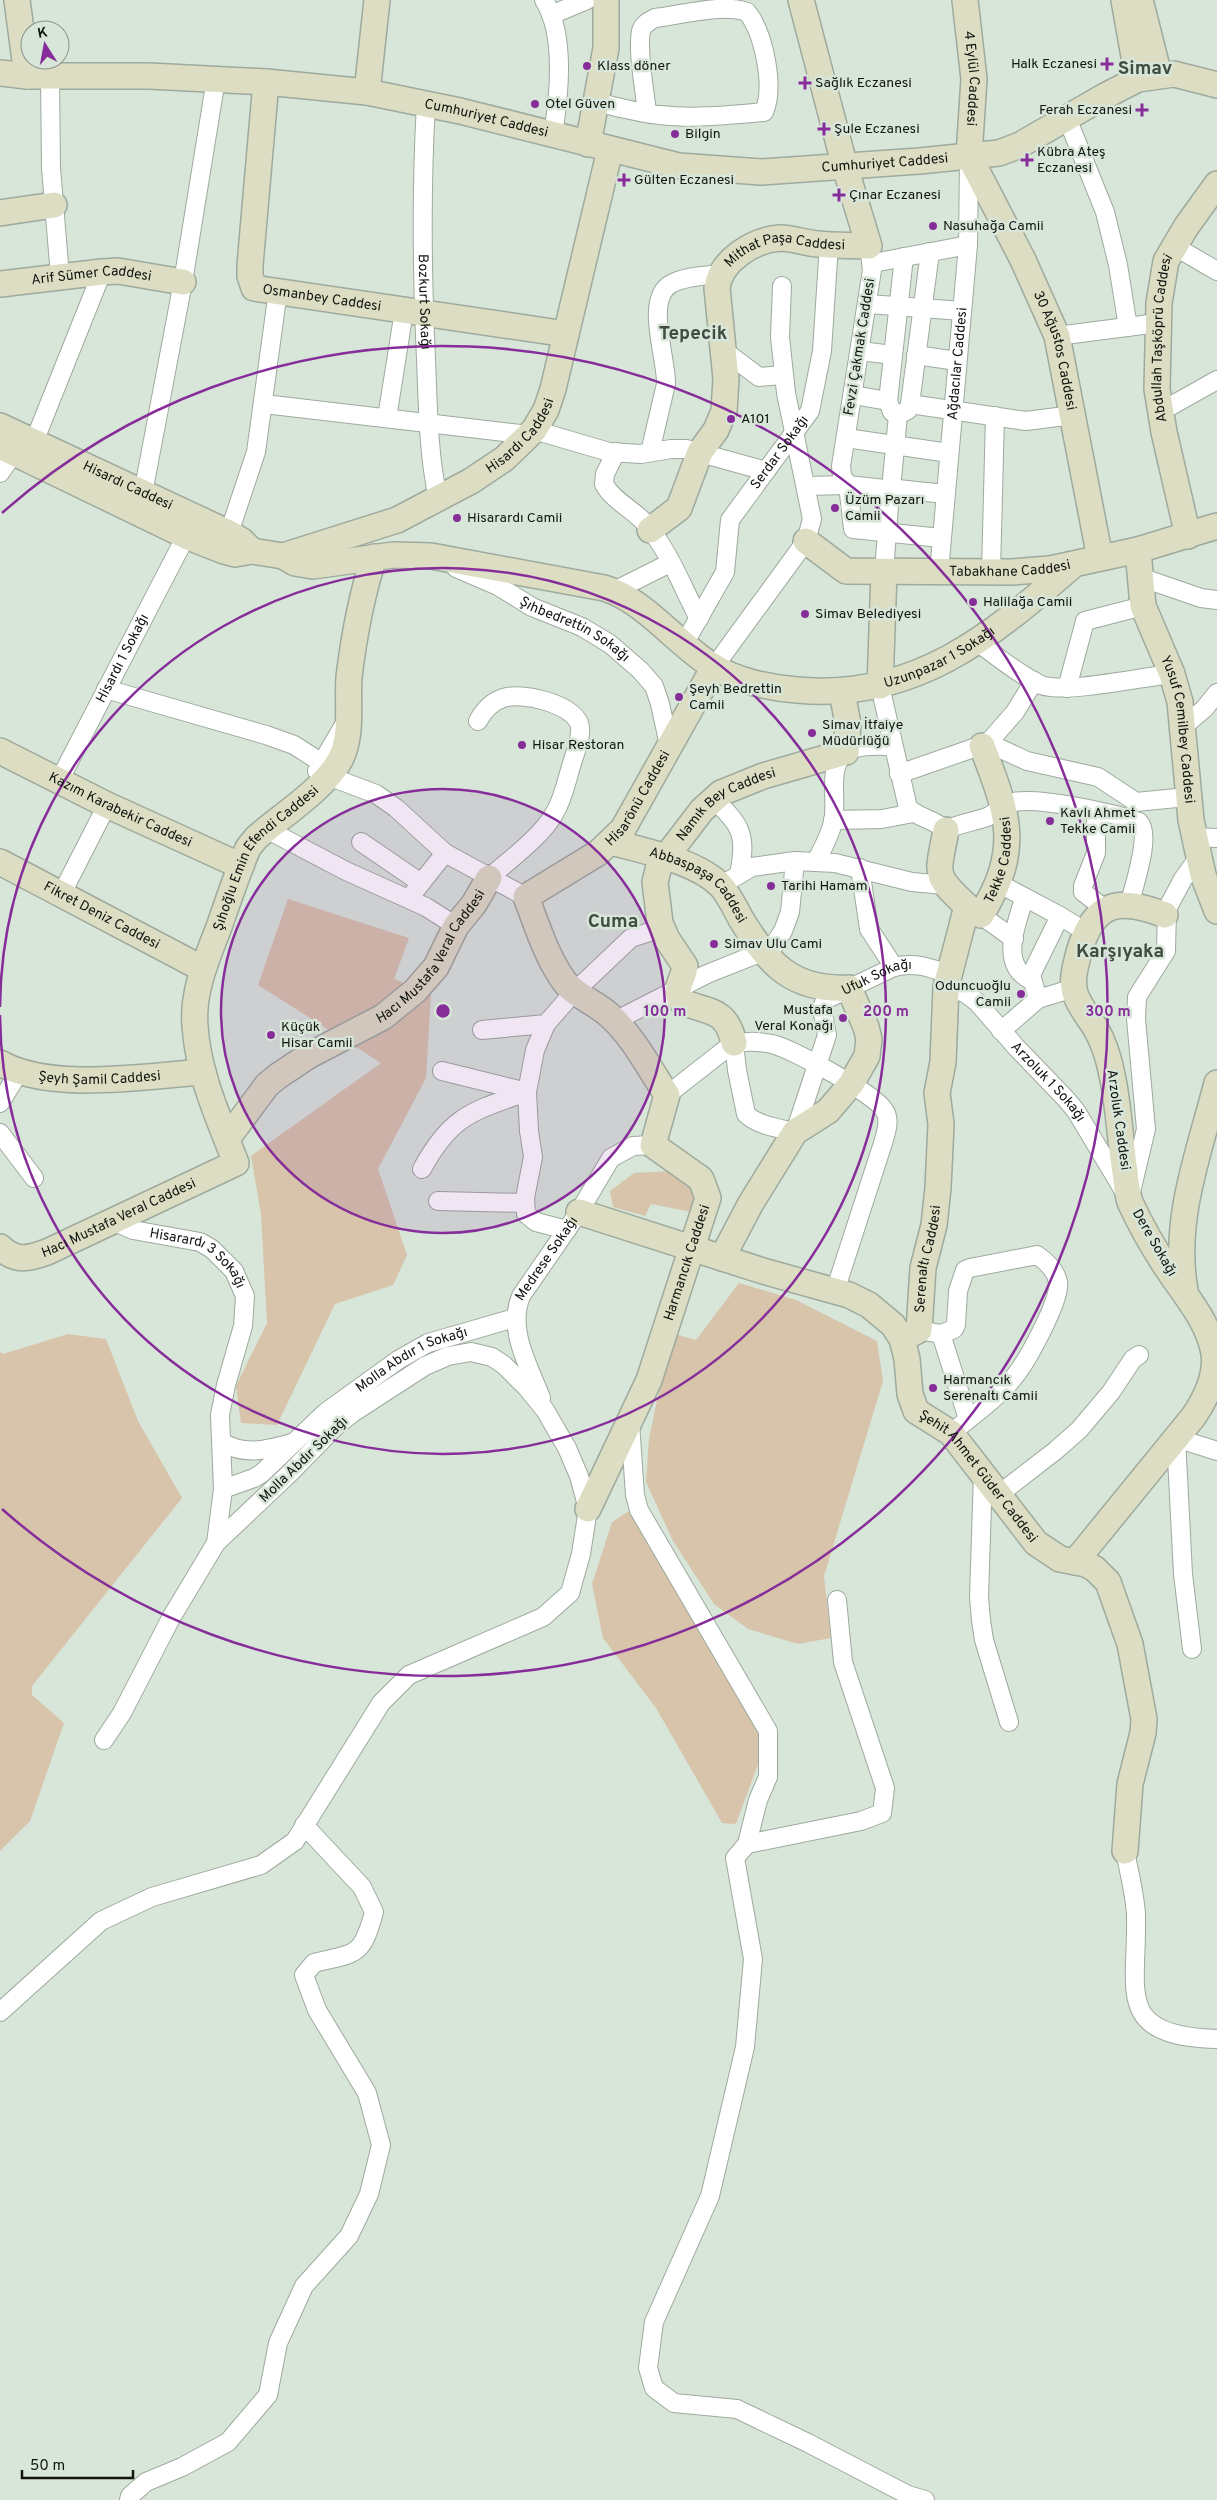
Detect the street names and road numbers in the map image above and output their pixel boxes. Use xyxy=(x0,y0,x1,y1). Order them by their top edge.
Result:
street label: 4 Eylül Caddesi xyxy=(960,30,983,127)
street label: Cumhuriyet Caddesi xyxy=(423,95,550,141)
street label: Cumhuriyet Caddesi xyxy=(821,150,949,176)
street label: Mithat Paşa Caddesi xyxy=(721,229,845,271)
street label: Abdullah Taşköprü Caddesi xyxy=(1148,251,1177,424)
street label: Bozkurt Sokağı xyxy=(414,254,434,350)
street label: Arif Sümer Caddesi xyxy=(30,262,153,289)
street label: Fevzi Çakmak Caddesi xyxy=(841,277,879,417)
street label: Osmanbey Caddesi xyxy=(261,281,382,315)
street label: 30 Ağustos Caddesi xyxy=(1029,288,1080,412)
street label: Ağdacılar Caddesi xyxy=(944,307,971,421)
street label: Hisardı Caddesi xyxy=(483,396,558,477)
street label: Serdar Sokağı xyxy=(747,412,812,493)
street label: Hisardı Caddesi xyxy=(80,457,175,514)
street label: Tabakhane Caddesi xyxy=(949,556,1072,581)
street label: Şıhbedrettin Sokağı xyxy=(516,593,633,666)
street label: Hisardı 1 Sokağı xyxy=(92,611,153,706)
street label: Uzunpazar 1 Sokağı xyxy=(882,623,998,692)
street label: Yusuf Cemilbey Caddesi xyxy=(1157,653,1198,804)
street label: Hisarönü Caddesi xyxy=(602,748,674,850)
street label: Namık Bey Caddesi xyxy=(673,764,778,845)
street label: Kazım Karabekir Caddesi xyxy=(46,768,195,851)
street label: Şıhoğlu Emin Efendi Caddesi xyxy=(210,782,322,933)
street label: Tekke Caddesi xyxy=(981,815,1015,907)
street label: Abbaspaşa Caddesi xyxy=(647,844,750,926)
street label: Fikret Deniz Caddesi xyxy=(41,878,163,953)
street label: Hacı Mustafa Veral Caddesi xyxy=(373,887,489,1027)
street label: Ufuk Sokağı xyxy=(839,956,912,999)
street label: Arzoluk 1 Sokağı xyxy=(1007,1038,1089,1125)
street label: Şeyh Şamil Caddesi xyxy=(37,1067,161,1089)
street label: Arzoluk Caddesi xyxy=(1103,1068,1133,1172)
street label: Hacı Mustafa Veral Caddesi xyxy=(39,1175,199,1262)
street label: Harmancık Caddesi xyxy=(660,1202,714,1323)
street label: Serenaltı Caddesi xyxy=(912,1204,945,1313)
street label: Dere Sokağı xyxy=(1128,1206,1180,1280)
street label: Medrese Sokağı xyxy=(512,1213,582,1304)
street label: Hisarardı 3 Sokağı xyxy=(148,1225,249,1291)
street label: Molla Abdır 1 Sokağı xyxy=(352,1324,469,1396)
street label: Şehit Ahmet Güder Caddesi xyxy=(916,1407,1041,1546)
street label: Molla Abdır Sokağı xyxy=(256,1413,352,1507)

